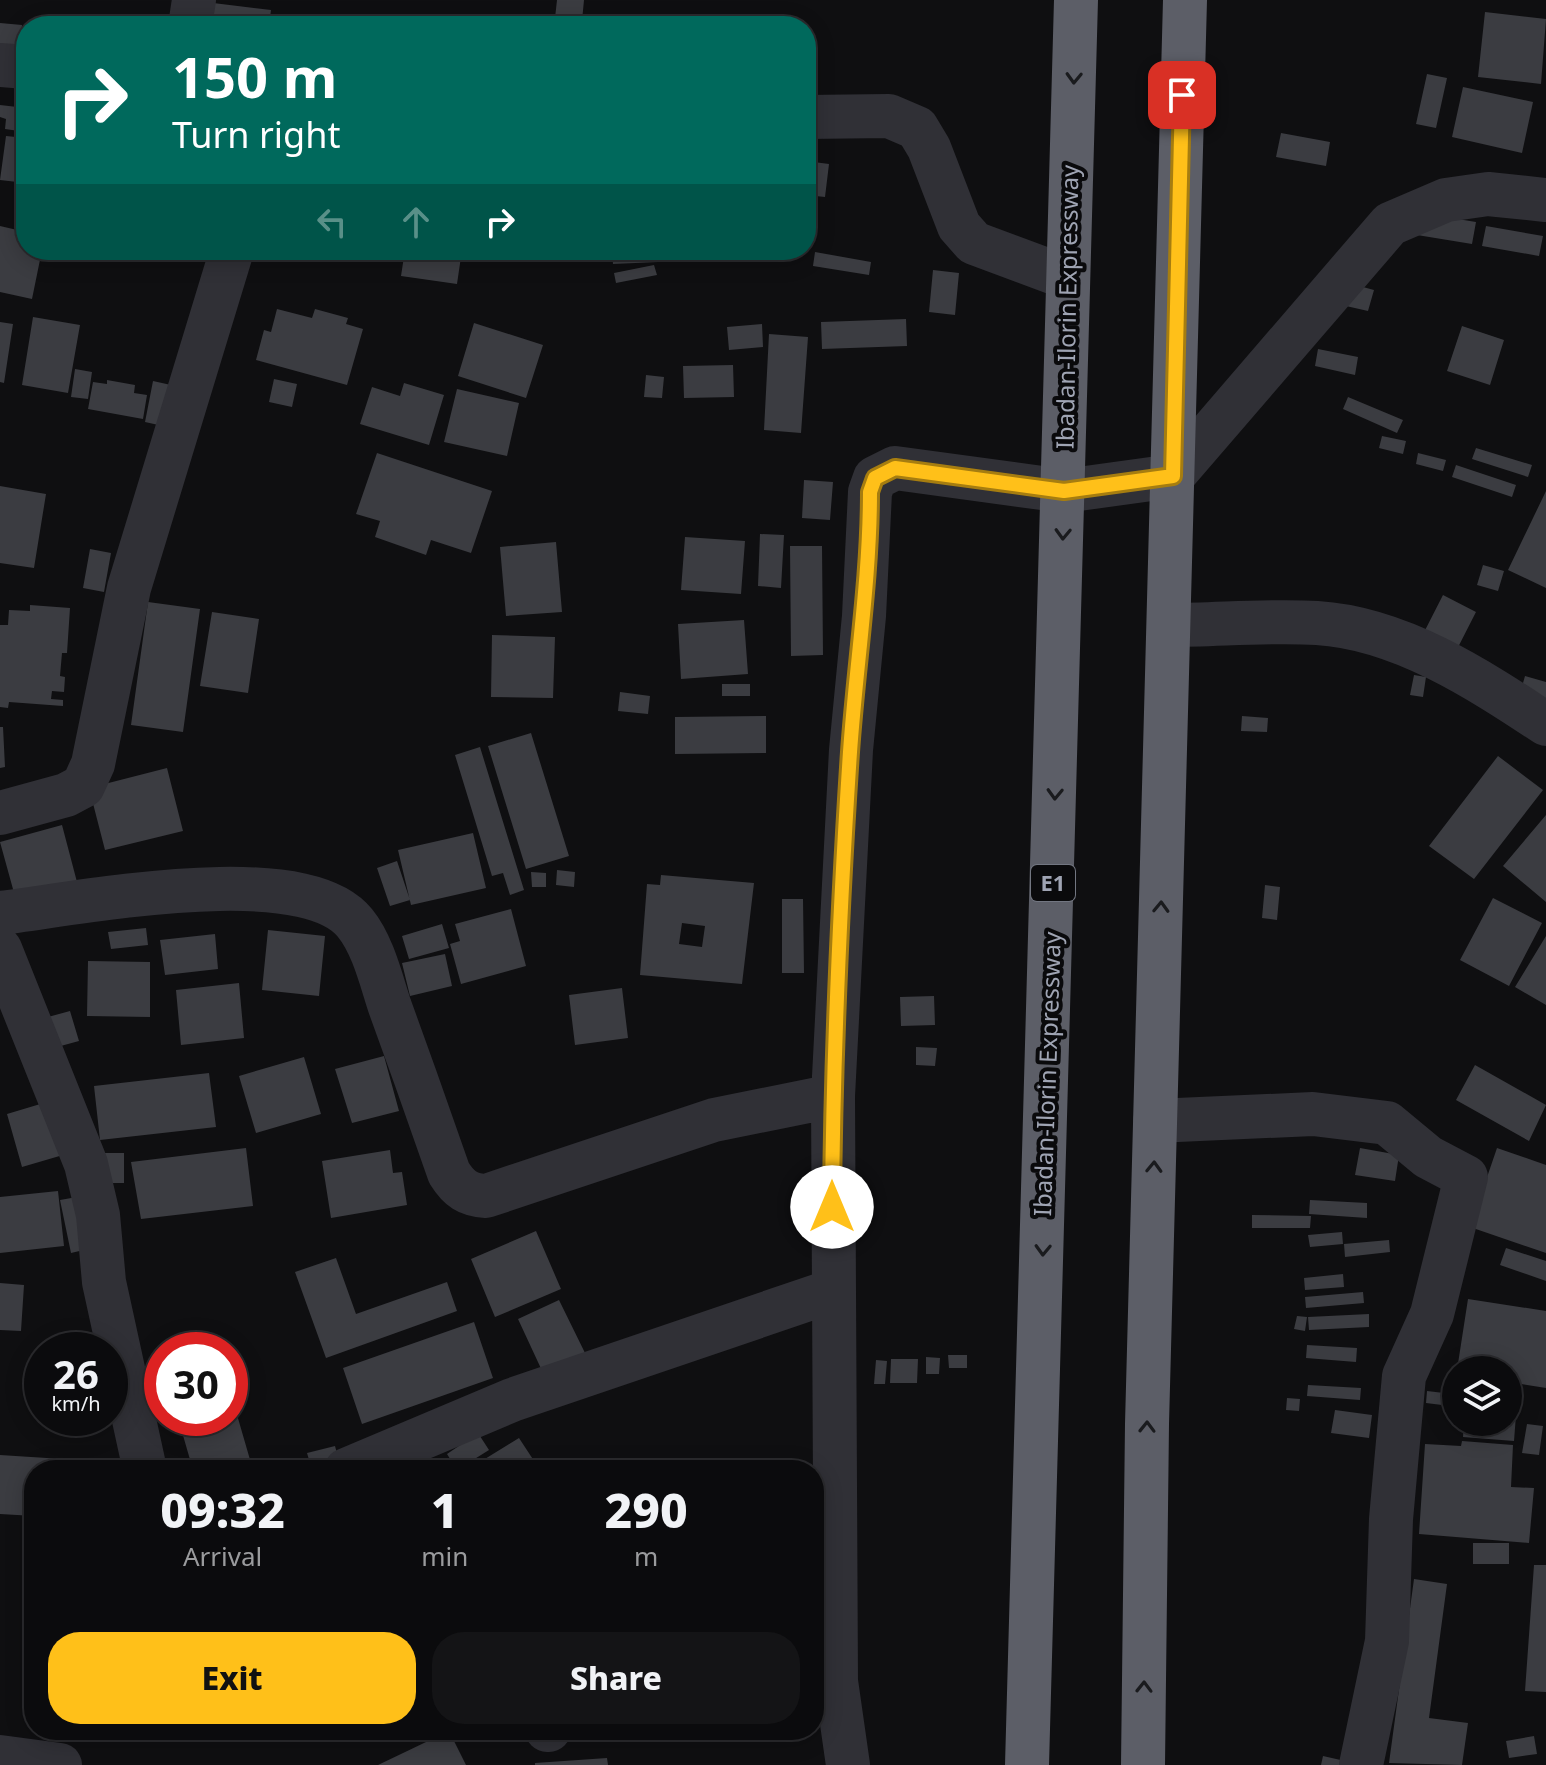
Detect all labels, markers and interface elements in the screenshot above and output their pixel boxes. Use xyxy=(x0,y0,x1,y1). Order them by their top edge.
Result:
text: 150 m xyxy=(172,38,337,114)
icon: right xyxy=(40,48,144,152)
pin xyxy=(1148,61,1216,129)
one-way arrow xyxy=(1065,72,1083,85)
icon: arrive xyxy=(1160,73,1204,117)
text: Turn right xyxy=(172,110,340,159)
street label: Ibadan-Ilorin Expressway xyxy=(1048,164,1085,449)
icon: left xyxy=(310,200,354,244)
icon: ahead xyxy=(394,200,438,244)
icon: right xyxy=(478,200,522,244)
one-way arrow xyxy=(1054,528,1071,541)
one-way arrow xyxy=(1047,788,1064,801)
road number: E1 xyxy=(1031,865,1075,901)
one-way arrow xyxy=(1152,900,1170,913)
street label: Ibadan-Ilorin Expressway xyxy=(1025,930,1068,1217)
one-way arrow xyxy=(1145,1160,1163,1173)
position arrow xyxy=(790,1165,874,1249)
one-way arrow xyxy=(1034,1244,1051,1257)
speed limit sign: 30 xyxy=(144,1332,248,1436)
text: 26 xyxy=(53,1346,99,1401)
map controls xyxy=(1442,1356,1522,1436)
button: layers xyxy=(1442,1356,1522,1436)
text: km/h xyxy=(51,1390,101,1417)
one-way arrow xyxy=(1138,1420,1155,1433)
text: 09:32 xyxy=(160,1477,285,1542)
text: 1 xyxy=(431,1477,459,1542)
text: 290 xyxy=(605,1477,688,1542)
text: Arrival xyxy=(183,1538,262,1574)
text: min xyxy=(421,1538,468,1574)
text: m xyxy=(634,1538,658,1574)
button: Exit xyxy=(48,1632,416,1724)
button: Share xyxy=(432,1632,800,1724)
one-way arrow xyxy=(1135,1680,1152,1693)

